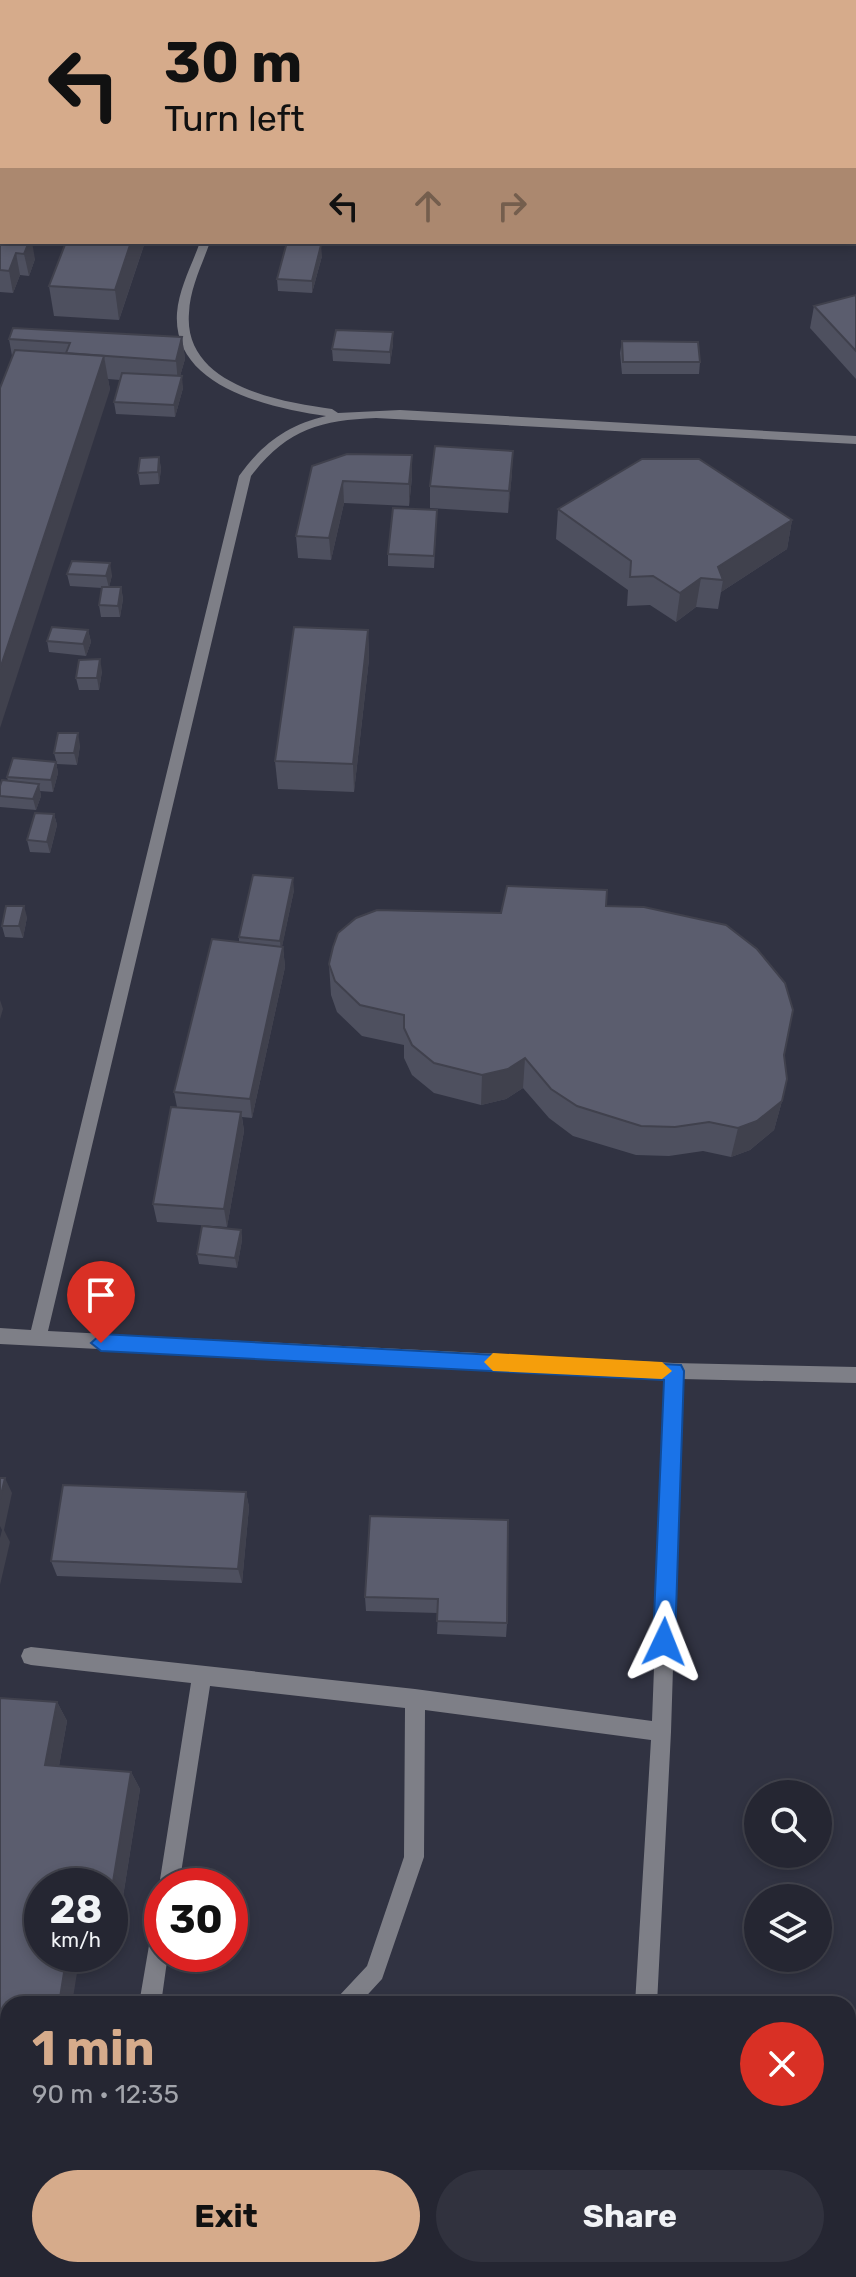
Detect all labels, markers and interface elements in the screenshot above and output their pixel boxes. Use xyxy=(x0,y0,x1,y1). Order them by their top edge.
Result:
text: 30 m xyxy=(164,30,302,96)
icon: left xyxy=(32,32,136,136)
text: Turn left xyxy=(164,97,305,140)
icon: left xyxy=(322,184,366,228)
icon: ahead xyxy=(406,184,450,228)
icon: right xyxy=(490,184,534,228)
pin xyxy=(67,1261,135,1343)
icon: arrive xyxy=(79,1273,123,1317)
position arrow xyxy=(622,1600,706,1684)
map controls xyxy=(744,1780,832,1972)
button: search xyxy=(744,1780,832,1868)
speed limit sign: 30 xyxy=(144,1868,248,1972)
button: layers xyxy=(744,1884,832,1972)
text: 28 xyxy=(49,1886,103,1933)
text: km/h xyxy=(51,1928,101,1952)
text: 1 min xyxy=(32,2020,155,2077)
button: close xyxy=(740,2022,824,2106)
text: 90 m · 12:35 xyxy=(32,2079,179,2110)
button: Exit xyxy=(32,2170,420,2262)
button: Share xyxy=(436,2170,824,2262)

